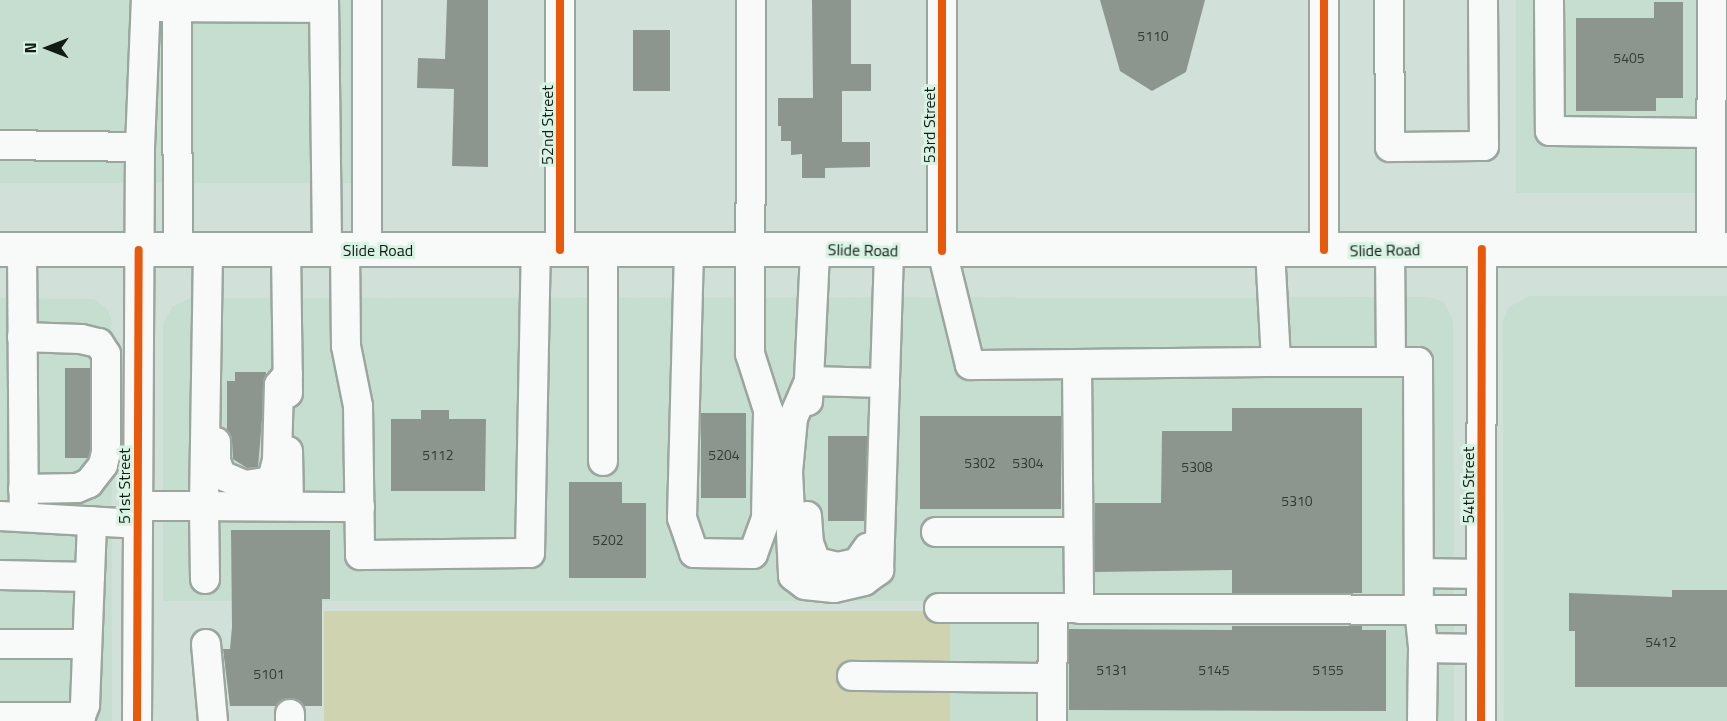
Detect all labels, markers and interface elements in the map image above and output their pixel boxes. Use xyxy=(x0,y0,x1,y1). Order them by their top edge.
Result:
north arrow xyxy=(18,18,78,78)
house number: 5110 xyxy=(1137,28,1169,44)
text: N xyxy=(18,42,42,54)
house number: 5405 xyxy=(1613,50,1645,66)
street label: 52nd Street xyxy=(537,85,557,165)
street label: 53rd Street xyxy=(919,87,939,163)
street label: Slide Road xyxy=(343,240,413,260)
street label: Slide Road xyxy=(828,240,898,260)
street label: Slide Road xyxy=(1350,240,1420,260)
house number: 5112 xyxy=(422,447,454,463)
house number: 5204 xyxy=(708,447,740,463)
street label: 54th Street xyxy=(1458,447,1478,523)
street label: 51st Street xyxy=(114,448,134,524)
house number: 5302 xyxy=(964,455,996,471)
house number: 5304 xyxy=(1012,455,1044,471)
house number: 5308 xyxy=(1181,459,1213,475)
house number: 5310 xyxy=(1281,493,1313,509)
house number: 5202 xyxy=(592,532,624,548)
house number: 5412 xyxy=(1645,634,1677,650)
house number: 5131 xyxy=(1096,662,1128,678)
house number: 5145 xyxy=(1198,662,1230,678)
house number: 5155 xyxy=(1312,662,1344,678)
house number: 5101 xyxy=(253,666,285,682)

